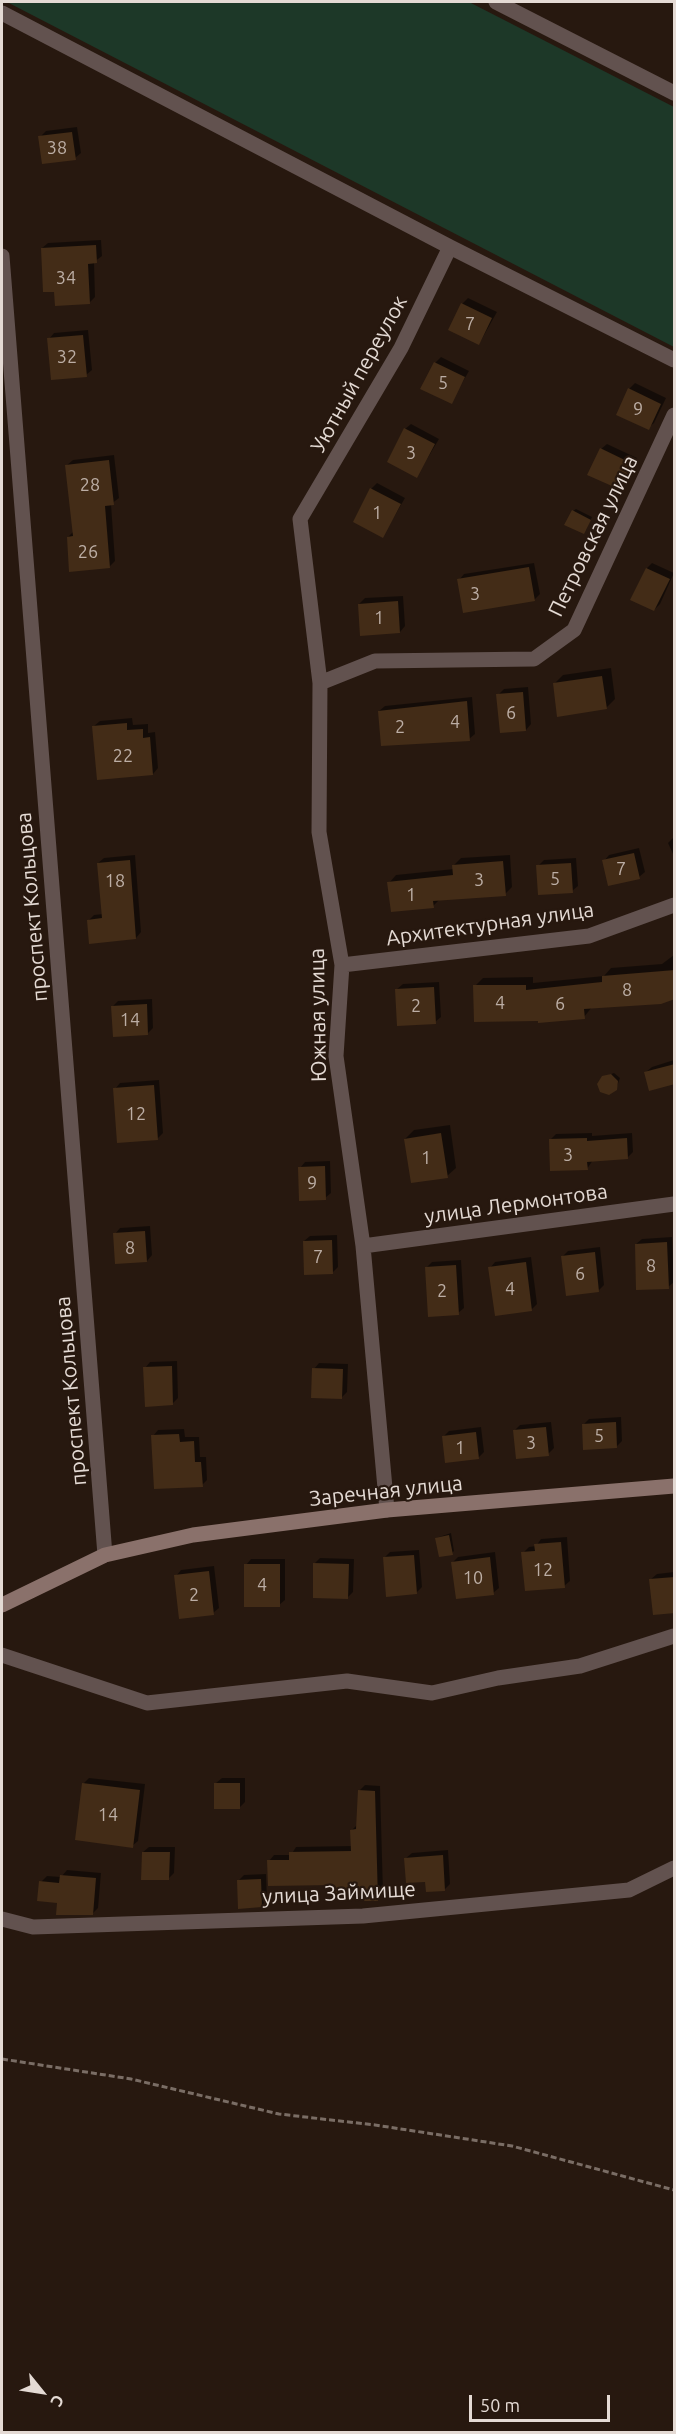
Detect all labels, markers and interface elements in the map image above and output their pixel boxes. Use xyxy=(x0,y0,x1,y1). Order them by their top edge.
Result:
house number: 38 xyxy=(47,137,67,159)
house number: 34 xyxy=(56,267,76,289)
street label: Уютный переулок xyxy=(305,291,413,457)
house number: 7 xyxy=(465,313,475,335)
house number: 32 xyxy=(57,346,77,368)
house number: 5 xyxy=(438,372,448,394)
house number: 9 xyxy=(633,398,643,420)
house number: 3 xyxy=(406,442,416,464)
street label: Петровская улица xyxy=(543,451,643,621)
house number: 28 xyxy=(80,474,100,496)
house number: 1 xyxy=(372,502,382,524)
house number: 26 xyxy=(78,541,98,563)
house number: 3 xyxy=(470,583,480,605)
house number: 1 xyxy=(374,607,384,629)
house number: 6 xyxy=(506,702,516,724)
house number: 4 xyxy=(450,711,460,733)
house number: 2 xyxy=(395,716,405,738)
house number: 22 xyxy=(113,745,133,767)
street label: проспект Кольцова xyxy=(11,811,53,1003)
house number: 7 xyxy=(616,858,626,880)
house number: 5 xyxy=(550,868,560,890)
house number: 3 xyxy=(474,869,484,891)
house number: 18 xyxy=(105,870,125,892)
house number: 1 xyxy=(406,884,416,906)
street label: Архитектурная улица xyxy=(385,897,595,951)
street label: Южная улица xyxy=(304,948,332,1082)
house number: 8 xyxy=(622,979,632,1001)
house number: 4 xyxy=(495,992,505,1014)
house number: 6 xyxy=(555,993,565,1015)
house number: 2 xyxy=(411,995,421,1017)
house number: 14 xyxy=(120,1009,140,1031)
house number: 12 xyxy=(126,1103,146,1125)
house number: 3 xyxy=(563,1144,573,1166)
house number: 1 xyxy=(421,1147,431,1169)
house number: 9 xyxy=(307,1172,317,1194)
street label: улица Лермонтова xyxy=(423,1179,609,1229)
house number: 8 xyxy=(125,1237,135,1259)
house number: 7 xyxy=(313,1246,323,1268)
house number: 8 xyxy=(646,1255,656,1277)
house number: 6 xyxy=(575,1263,585,1285)
house number: 4 xyxy=(505,1278,515,1300)
house number: 2 xyxy=(437,1280,447,1302)
street label: проспект Кольцова xyxy=(50,1295,92,1487)
house number: 5 xyxy=(594,1425,604,1447)
house number: 3 xyxy=(526,1432,536,1454)
house number: 1 xyxy=(455,1437,465,1459)
street label: Заречная улица xyxy=(308,1470,464,1512)
house number: 12 xyxy=(533,1559,553,1581)
house number: 10 xyxy=(463,1567,483,1589)
house number: 4 xyxy=(257,1574,267,1596)
house number: 2 xyxy=(189,1584,199,1606)
house number: 14 xyxy=(98,1804,118,1826)
street label: улица Займище xyxy=(262,1876,416,1910)
north arrow xyxy=(12,2362,72,2422)
scale bar xyxy=(472,2383,613,2421)
text: С xyxy=(47,2392,68,2410)
text: 50 m xyxy=(480,2395,520,2415)

